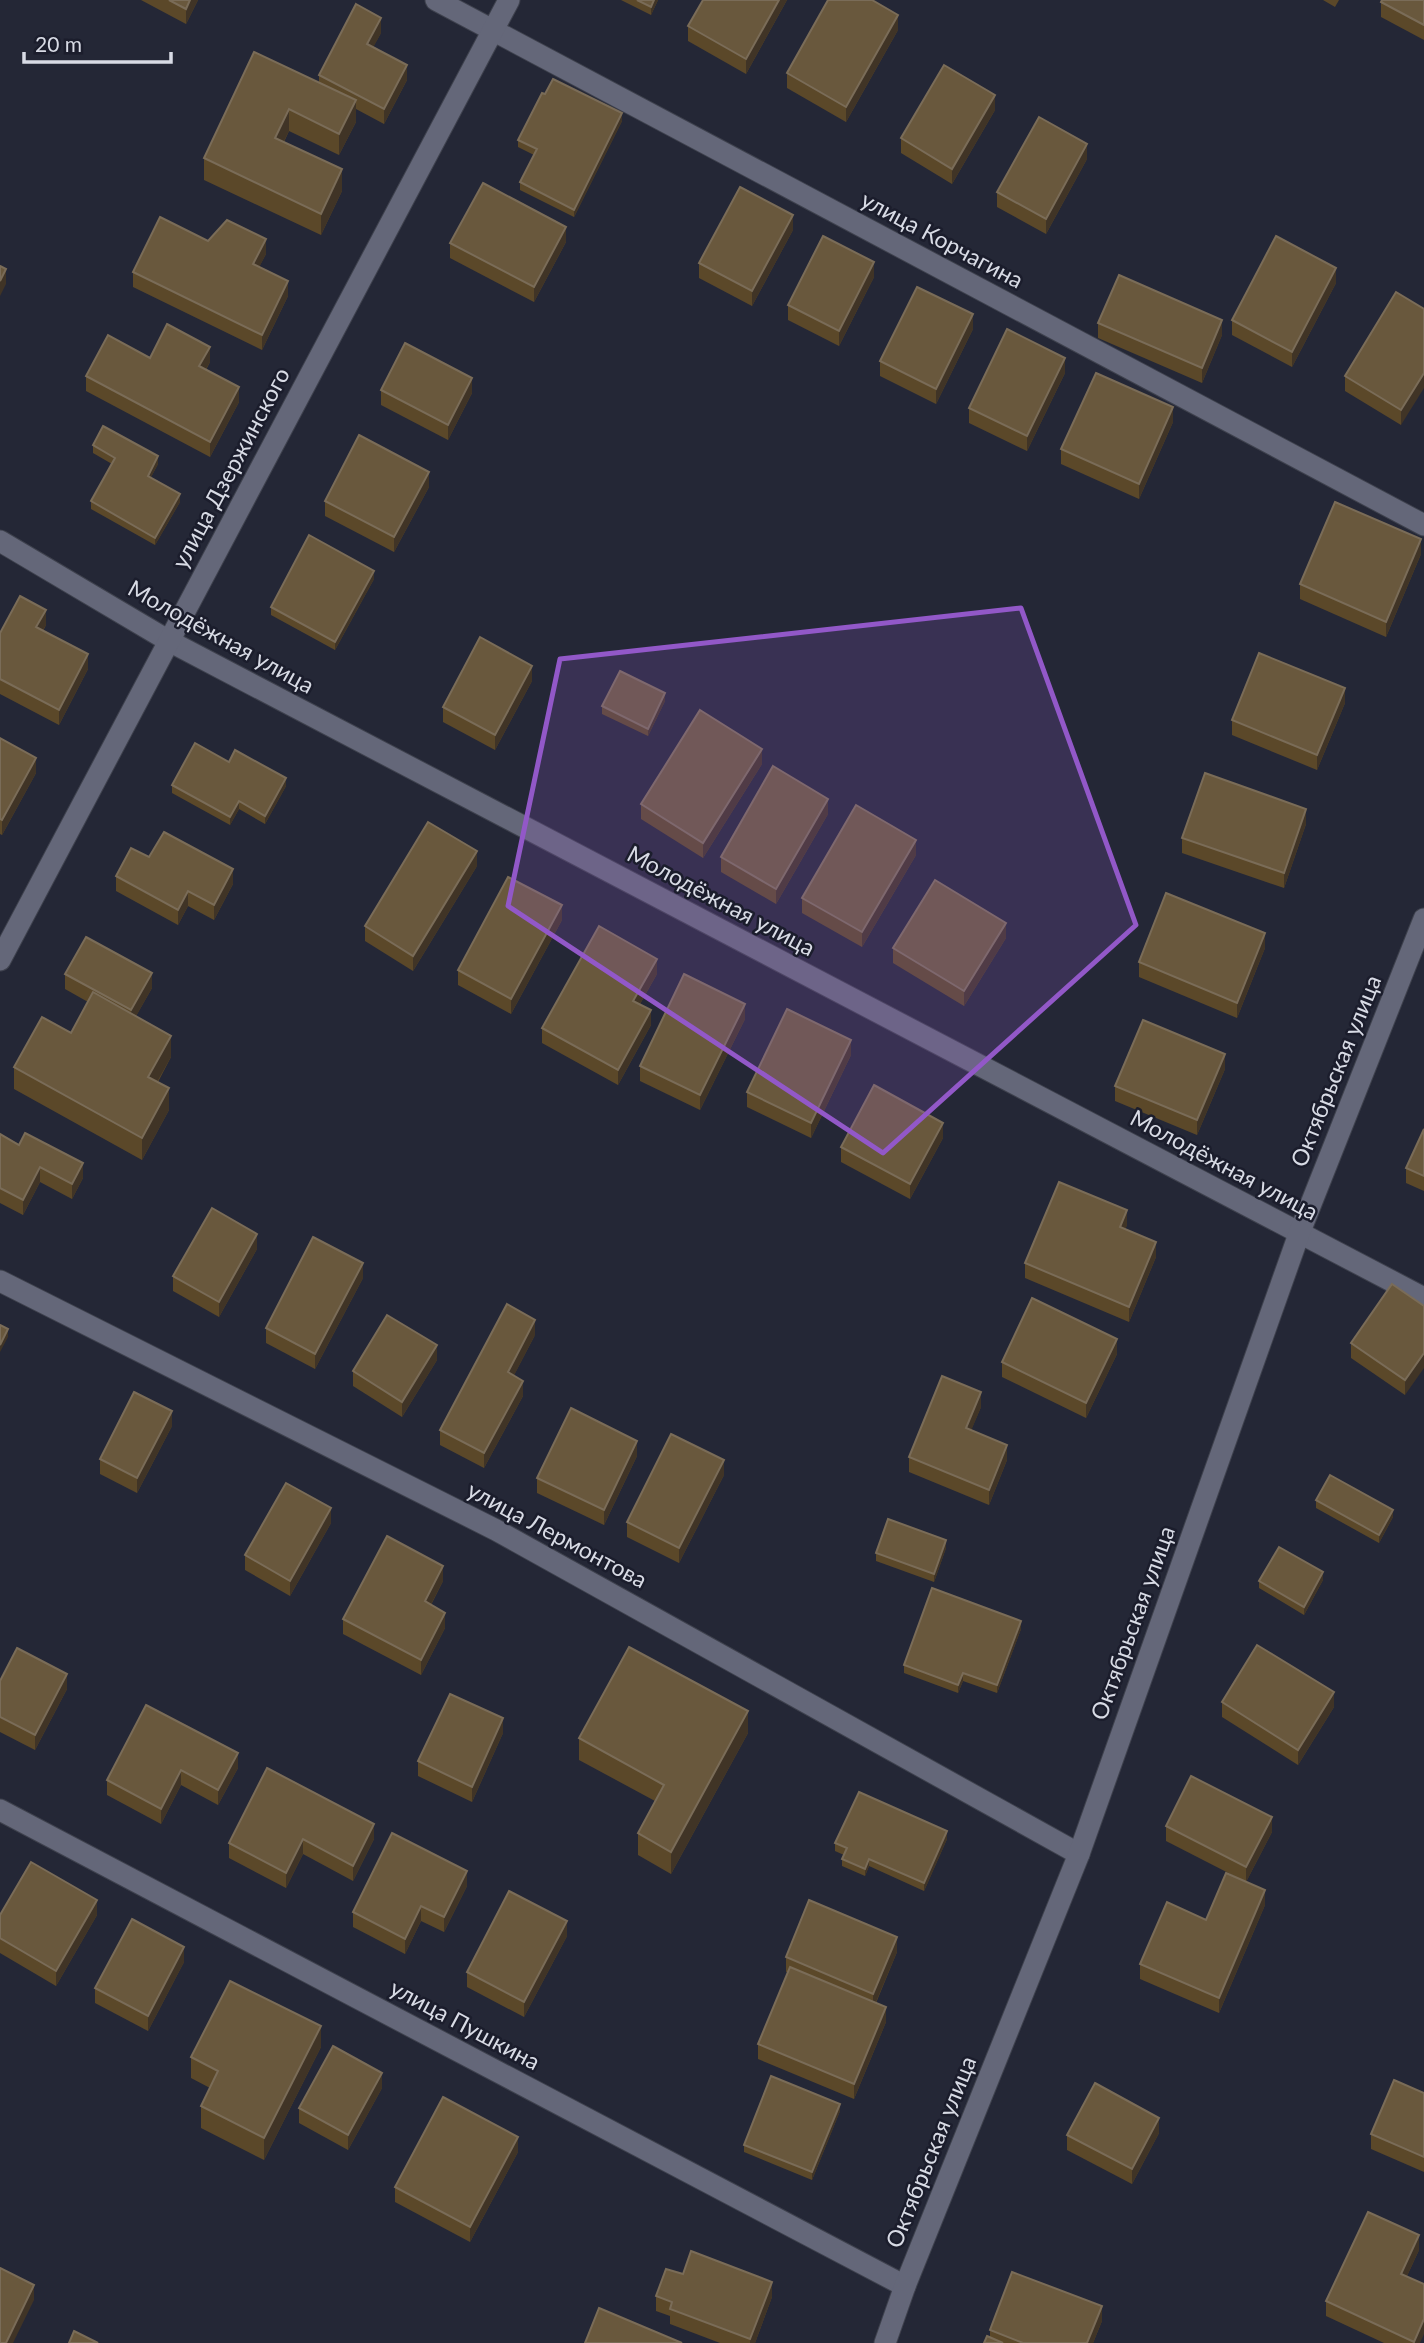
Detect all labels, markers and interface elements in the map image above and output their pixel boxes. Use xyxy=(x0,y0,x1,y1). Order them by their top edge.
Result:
scale bar xyxy=(24,21,172,65)
text: 20 m xyxy=(35,31,82,56)
street label: улица Корчагина xyxy=(857,185,1028,294)
street label: улица Дзержинского xyxy=(165,362,295,573)
street label: Молодёжная улица xyxy=(124,573,319,699)
street label: Молодёжная улица xyxy=(623,839,820,961)
street label: Октябрьская улица xyxy=(1284,971,1386,1171)
street label: Молодёжная улица xyxy=(1126,1103,1323,1225)
street label: улица Лермонтова xyxy=(463,1475,652,1593)
street label: Октябрьская улица xyxy=(1084,1522,1180,1723)
street label: улица Пушкина xyxy=(386,1973,545,2075)
street label: Октябрьская улица xyxy=(879,2052,981,2252)

